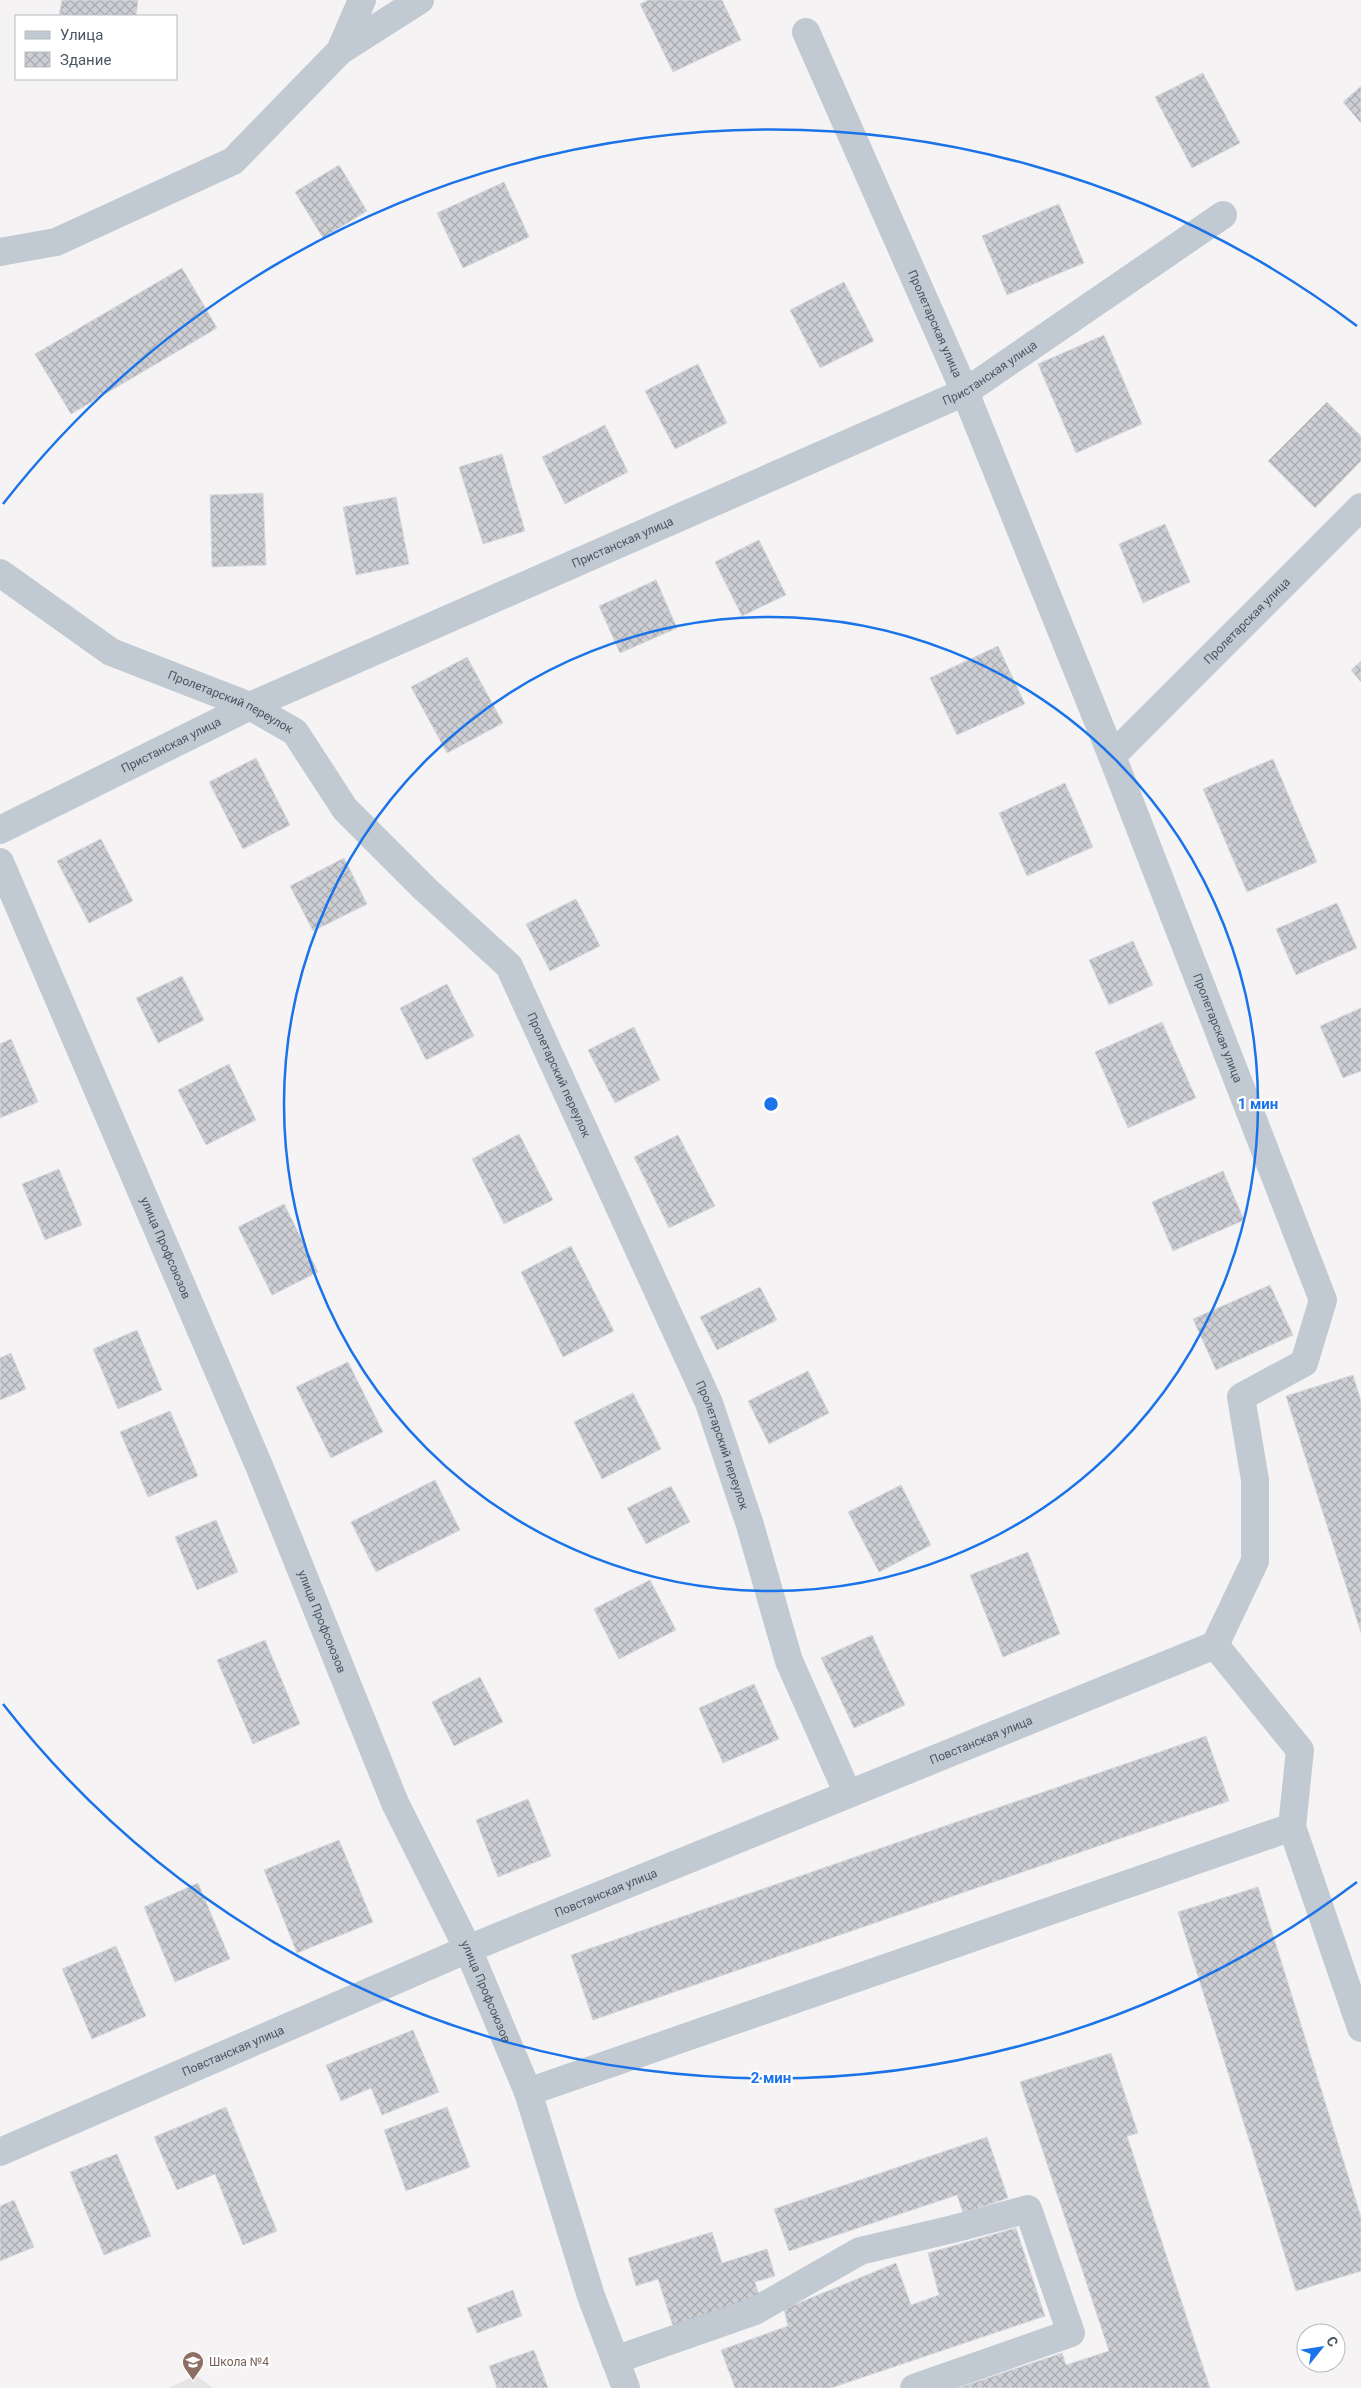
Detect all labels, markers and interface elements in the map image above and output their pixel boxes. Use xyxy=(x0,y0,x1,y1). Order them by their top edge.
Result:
legend xyxy=(15,15,178,80)
text: Улица xyxy=(60,26,103,44)
text: Здание xyxy=(60,51,111,69)
street label: Пролетарская улица xyxy=(905,268,965,380)
street label: Пристанская улица xyxy=(940,338,1040,408)
street label: Пристанская улица xyxy=(570,514,676,571)
street label: Пролетарская улица xyxy=(1201,575,1293,667)
street label: Пролетарский переулок xyxy=(166,668,296,737)
street label: Пристанская улица xyxy=(119,715,223,776)
street label: Пролетарская улица xyxy=(1190,971,1245,1085)
street label: Пролетарский переулок xyxy=(524,1010,594,1140)
centre of rings xyxy=(762,1095,780,1113)
text: 1 мин xyxy=(1238,1095,1278,1113)
street label: улица Профсоюзов xyxy=(138,1195,194,1301)
street label: Пролетарский переулок xyxy=(693,1378,752,1512)
street label: улица Профсоюзов xyxy=(295,1568,349,1675)
street label: Повстанская улица xyxy=(928,1713,1034,1767)
street label: Повстанская улица xyxy=(553,1866,659,1920)
street label: улица Профсоюзов xyxy=(458,1938,514,2045)
street label: Повстанская улица xyxy=(180,2023,286,2079)
text: 2 мин xyxy=(751,2069,791,2087)
north arrow xyxy=(1296,2323,1346,2373)
text: С xyxy=(1323,2334,1341,2349)
school or university icon: Школа №4 xyxy=(181,2350,205,2381)
place label: Школа №4 xyxy=(209,2355,269,2369)

